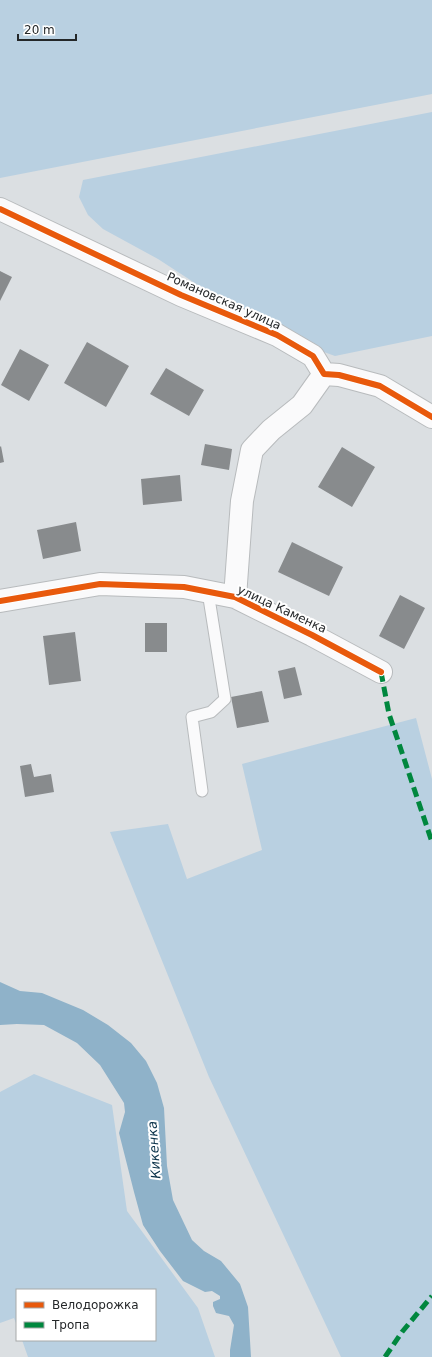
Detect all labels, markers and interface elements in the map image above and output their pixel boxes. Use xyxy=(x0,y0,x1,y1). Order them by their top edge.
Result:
scale bar xyxy=(18,16,76,42)
text: 20 m xyxy=(24,23,55,37)
street label: Романовская улица xyxy=(165,269,283,333)
street label: улица Каменка xyxy=(235,582,329,636)
water label: Кикенка xyxy=(144,1121,163,1179)
legend xyxy=(16,1289,156,1341)
text: Велодорожка xyxy=(52,1298,139,1312)
text: Тропа xyxy=(51,1318,90,1332)

